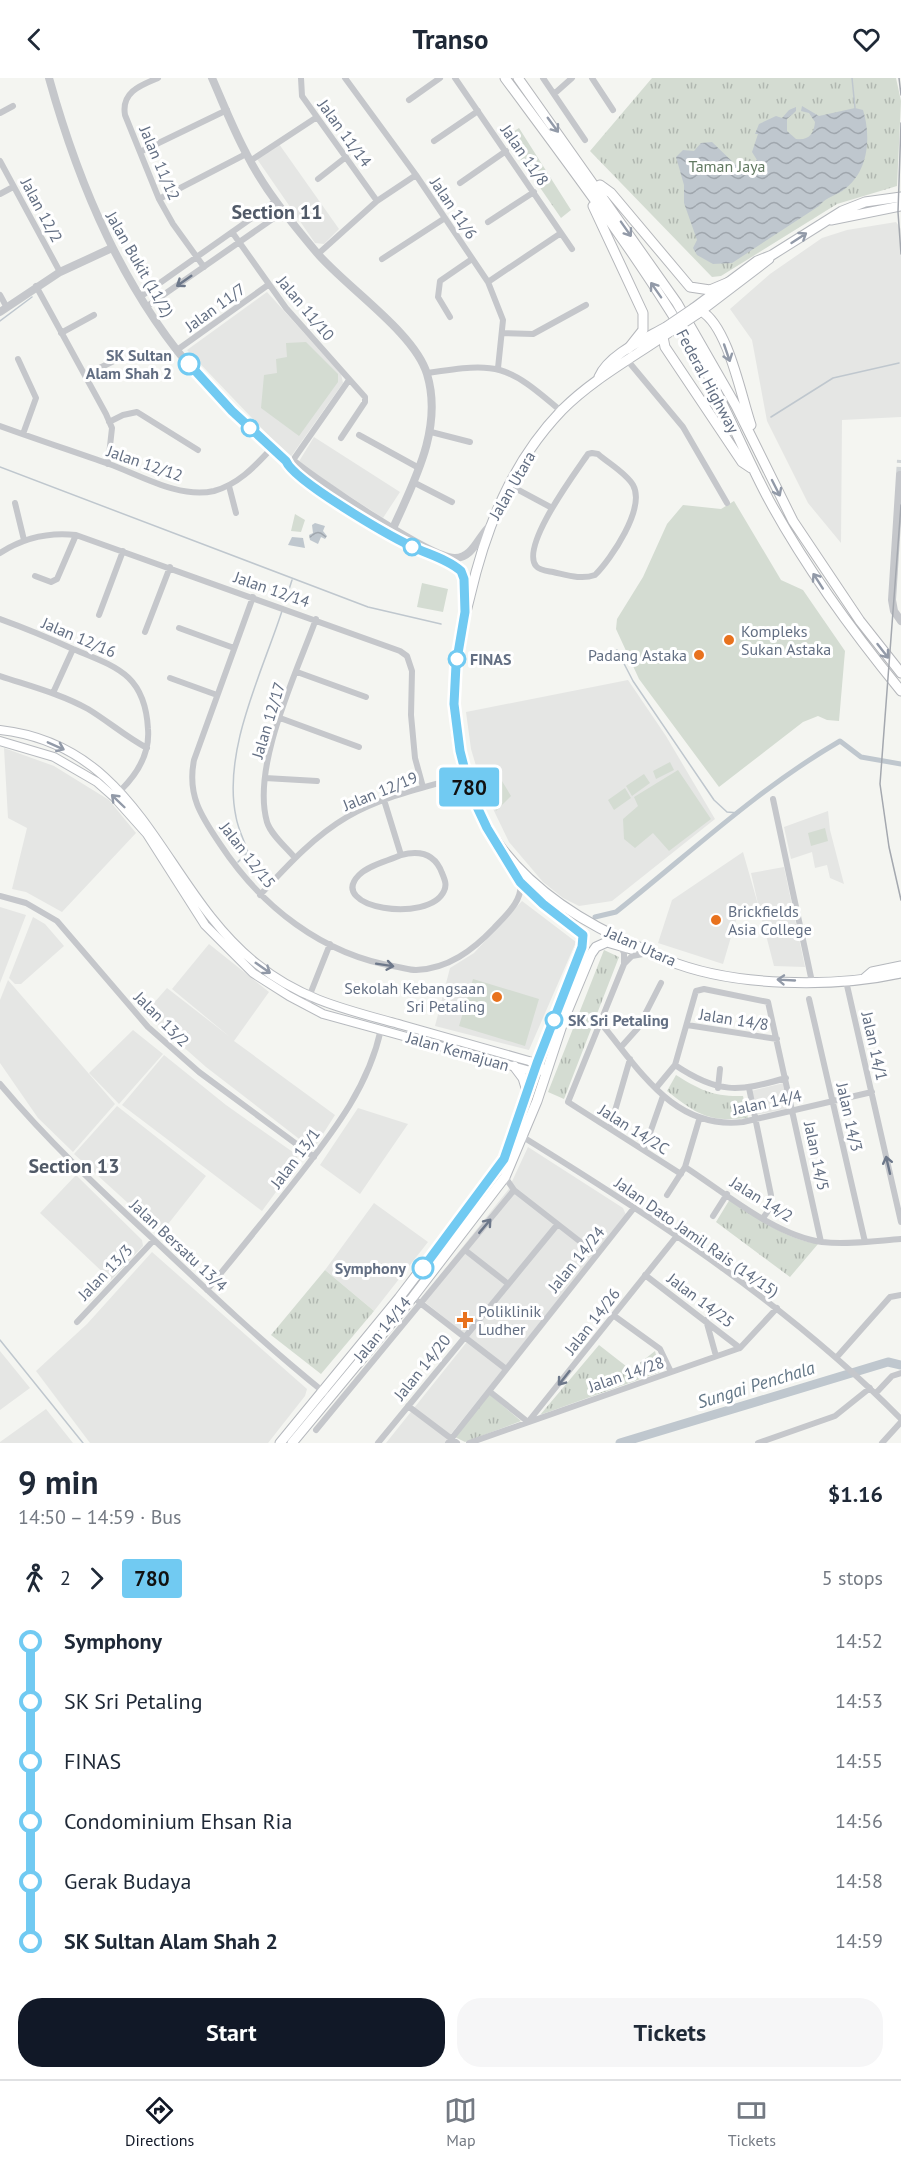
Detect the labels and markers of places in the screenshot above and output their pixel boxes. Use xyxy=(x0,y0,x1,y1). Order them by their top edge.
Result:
place label: SK Sultan Alam Shah 2 xyxy=(86,345,172,383)
marker: SK Sultan Alam Shah 2 xyxy=(178,353,200,375)
unlabelled marker xyxy=(241,419,259,437)
unlabelled marker xyxy=(403,538,421,556)
place label: Kompleks Sukan Astaka xyxy=(741,621,831,659)
marker: Kompleks Sukan Astaka xyxy=(722,633,736,647)
place label: Padang Astaka xyxy=(588,645,687,665)
marker: Padang Astaka xyxy=(692,648,706,662)
place label: FINAS xyxy=(470,649,511,669)
marker: FINAS xyxy=(448,650,466,668)
place label: Brickfields Asia College xyxy=(728,901,812,939)
marker: Brickfields Asia College xyxy=(709,913,723,927)
place label: Sekolah Kebangsaan Sri Petaling xyxy=(344,978,485,1016)
marker: Sekolah Kebangsaan Sri Petaling xyxy=(490,990,504,1004)
place label: SK Sri Petaling xyxy=(568,1010,669,1030)
marker: SK Sri Petaling xyxy=(545,1011,563,1029)
marker: Symphony xyxy=(412,1257,434,1279)
place label: Symphony xyxy=(335,1258,406,1278)
place label: Poliklinik Ludher xyxy=(478,1301,542,1339)
marker: Poliklinik Ludher xyxy=(456,1311,474,1329)

